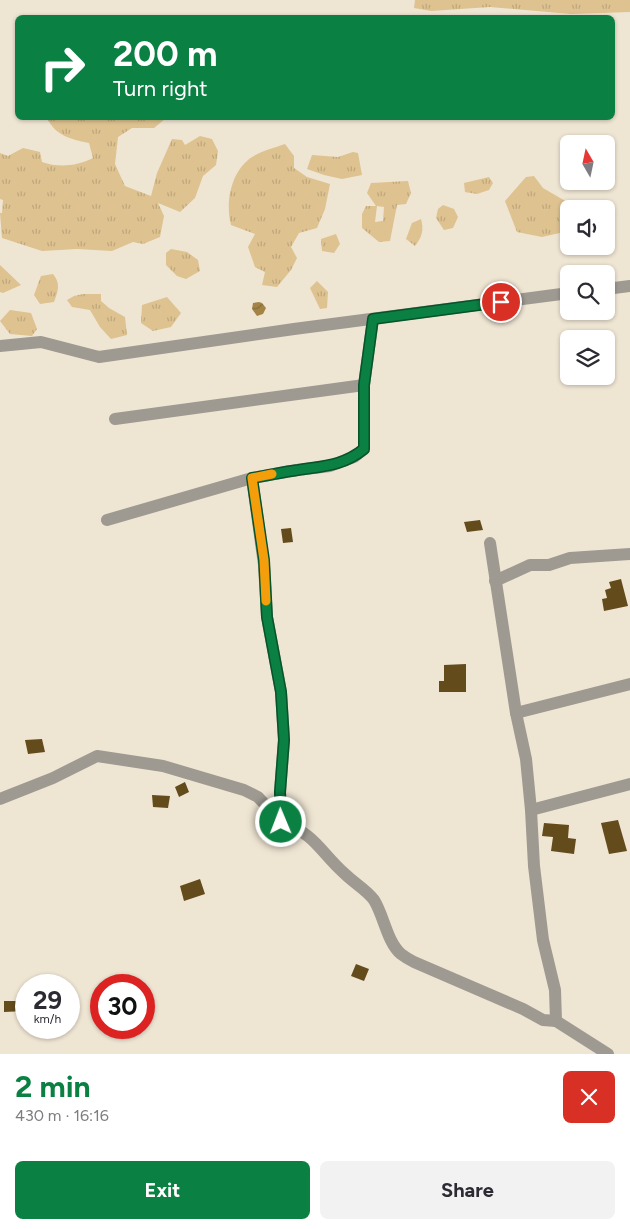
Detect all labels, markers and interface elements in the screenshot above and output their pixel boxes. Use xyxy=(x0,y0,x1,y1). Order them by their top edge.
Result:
text: 200 m xyxy=(113,33,217,75)
icon: right xyxy=(30,35,95,100)
text: Turn right xyxy=(113,75,208,102)
north arrow xyxy=(560,135,615,190)
map controls xyxy=(560,135,615,385)
button: sound xyxy=(560,200,615,255)
button: search xyxy=(560,265,615,320)
pin xyxy=(480,281,522,323)
icon: arrive xyxy=(487,288,515,316)
button: layers xyxy=(560,330,615,385)
position arrow xyxy=(254,795,306,847)
speed limit sign: 30 xyxy=(90,974,155,1039)
text: 29 xyxy=(33,985,62,1015)
text: km/h xyxy=(34,1012,61,1026)
text: 2 min xyxy=(15,1068,91,1105)
button: close xyxy=(563,1071,615,1123)
text: 430 m · 16:16 xyxy=(15,1106,109,1125)
button: Exit xyxy=(15,1161,310,1219)
button: Share xyxy=(320,1161,615,1219)

